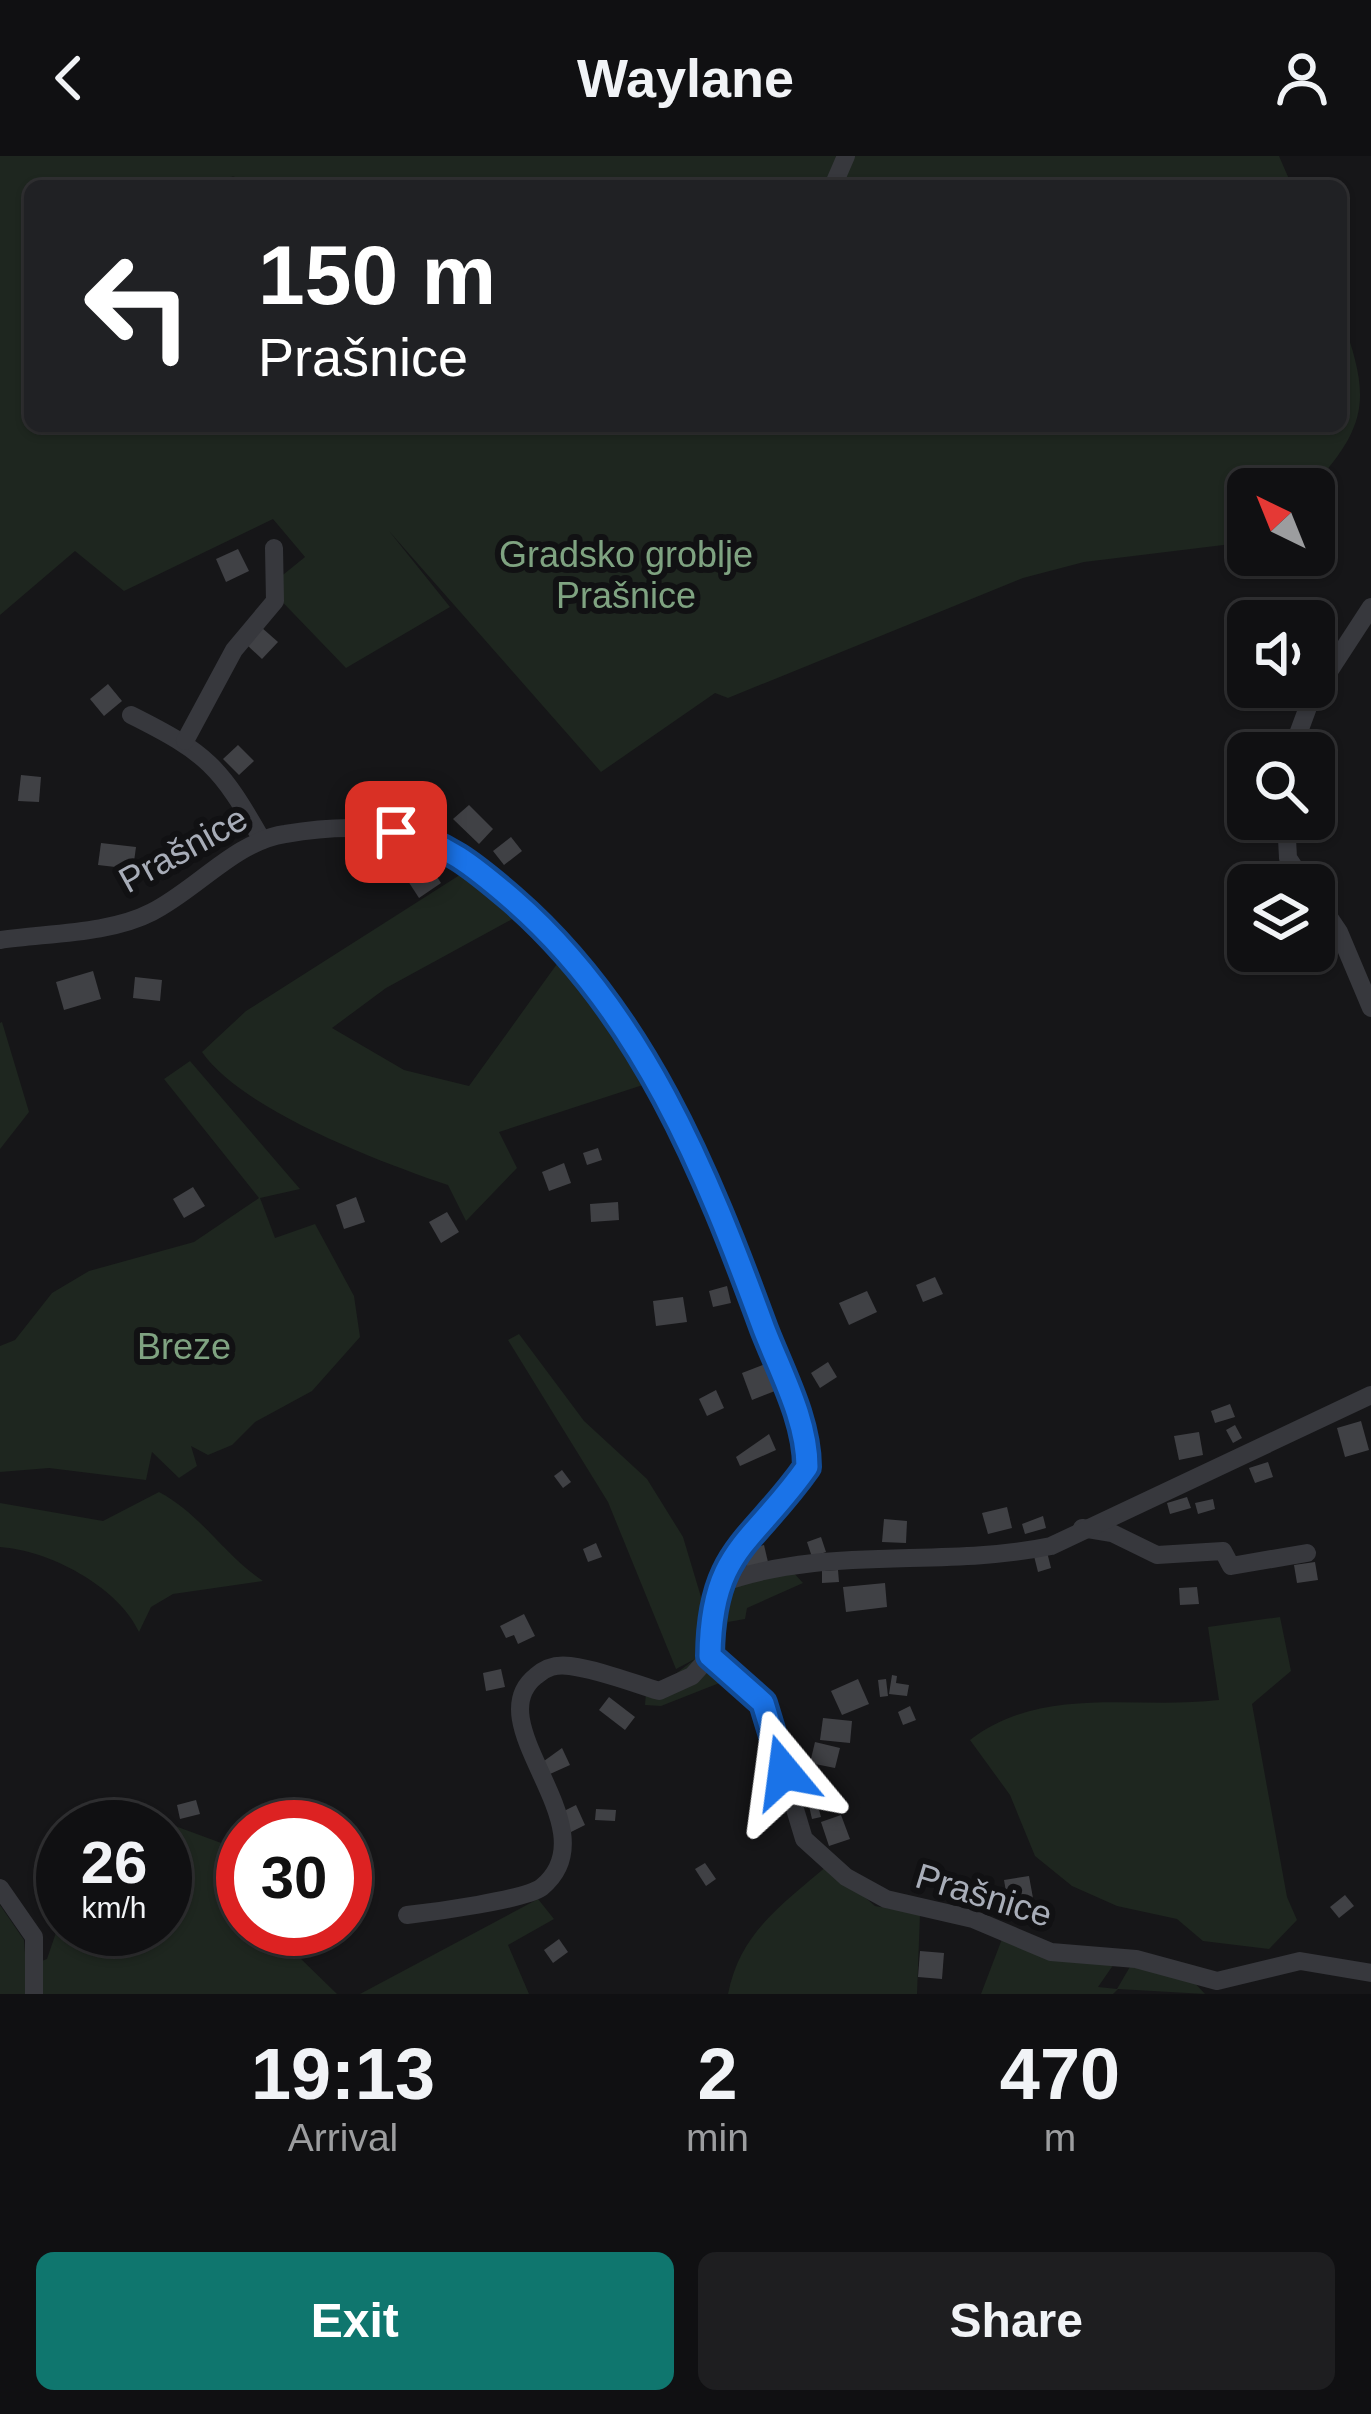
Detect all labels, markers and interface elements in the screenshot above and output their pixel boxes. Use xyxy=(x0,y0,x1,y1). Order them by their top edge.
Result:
icon: back xyxy=(36,45,102,111)
icon: person xyxy=(1269,45,1335,111)
text: Waylane xyxy=(577,48,794,108)
icon: left xyxy=(60,228,216,384)
text: 150 m xyxy=(258,228,496,322)
text: Prašnice xyxy=(258,327,468,387)
north arrow xyxy=(1227,468,1335,576)
map controls xyxy=(1227,468,1335,972)
park label: Gradsko groblje Prašnice xyxy=(499,534,753,616)
button: sound xyxy=(1227,600,1335,708)
button: search xyxy=(1227,732,1335,840)
pin xyxy=(345,781,447,883)
street label: Prašnice xyxy=(112,797,254,901)
icon: arrive xyxy=(363,799,429,865)
button: layers xyxy=(1227,864,1335,972)
park label: Breze xyxy=(137,1326,231,1367)
position arrow xyxy=(721,1709,847,1835)
speed limit sign: 30 xyxy=(216,1800,372,1956)
text: 26 xyxy=(81,1829,147,1896)
street label: Prašnice xyxy=(911,1855,1057,1935)
text: km/h xyxy=(81,1891,147,1924)
text: 19:13 xyxy=(251,2034,435,2114)
text: 2 xyxy=(697,2034,738,2114)
text: 470 xyxy=(1000,2034,1120,2114)
text: Arrival xyxy=(288,2116,398,2159)
text: min xyxy=(686,2116,749,2159)
text: m xyxy=(1044,2116,1076,2159)
button: Exit xyxy=(36,2252,674,2390)
button: Share xyxy=(698,2252,1335,2390)

